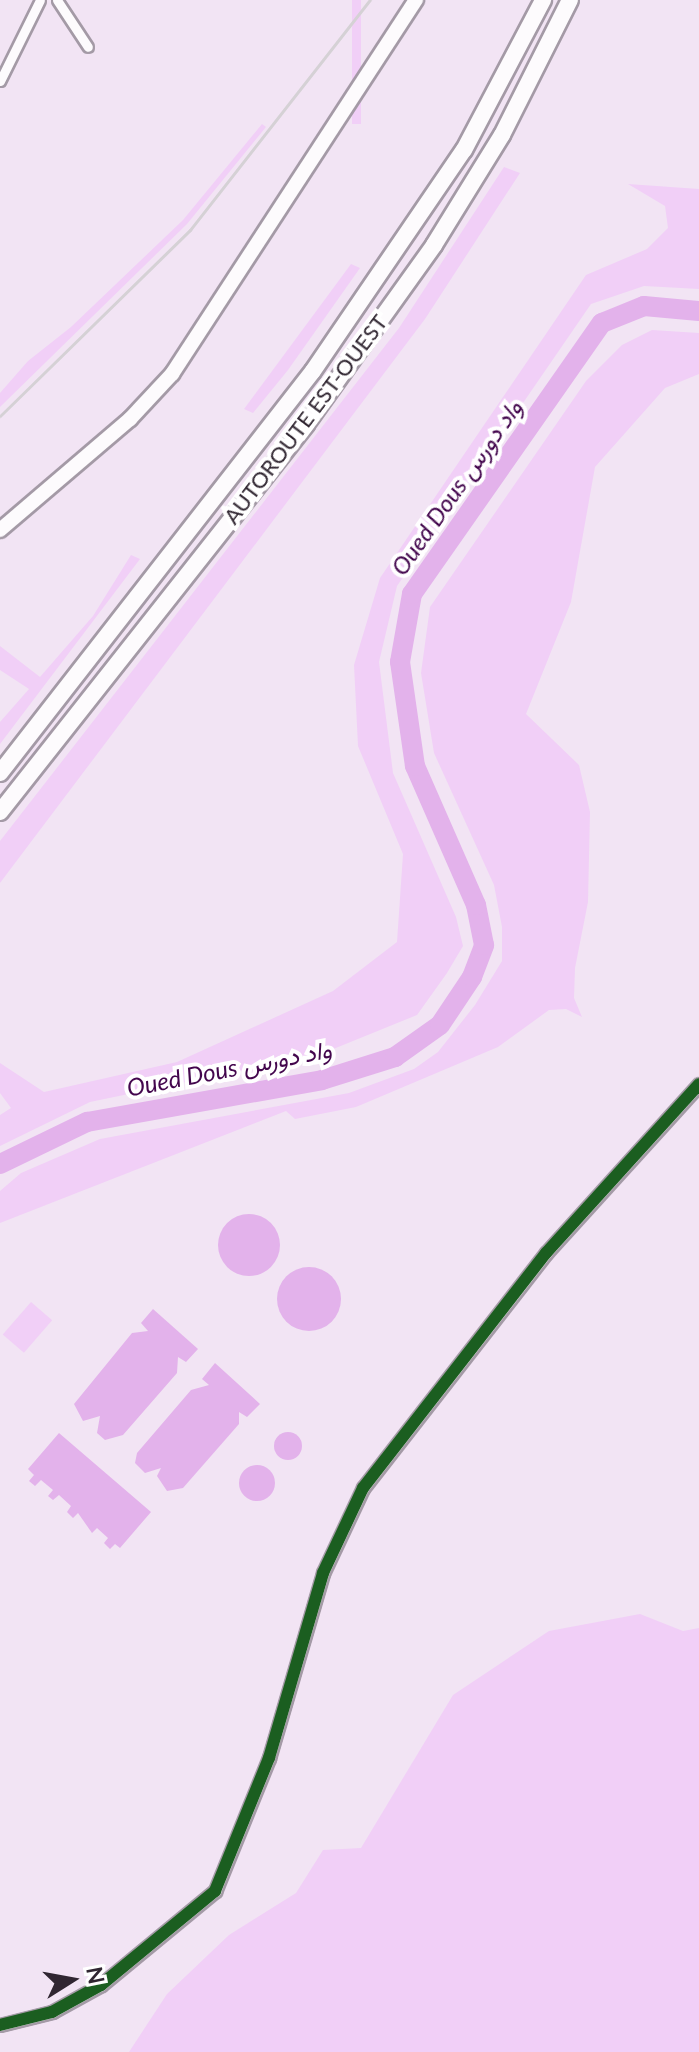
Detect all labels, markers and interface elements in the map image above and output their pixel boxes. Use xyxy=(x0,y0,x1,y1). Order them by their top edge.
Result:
street label: AUTOROUTE EST-OUEST xyxy=(218,309,392,529)
water label: Oued Dous واد دورس xyxy=(385,394,527,580)
water label: Oued Dous واد دورس xyxy=(124,1034,334,1102)
north arrow xyxy=(32,1940,112,2020)
text: N xyxy=(81,1964,111,1986)

